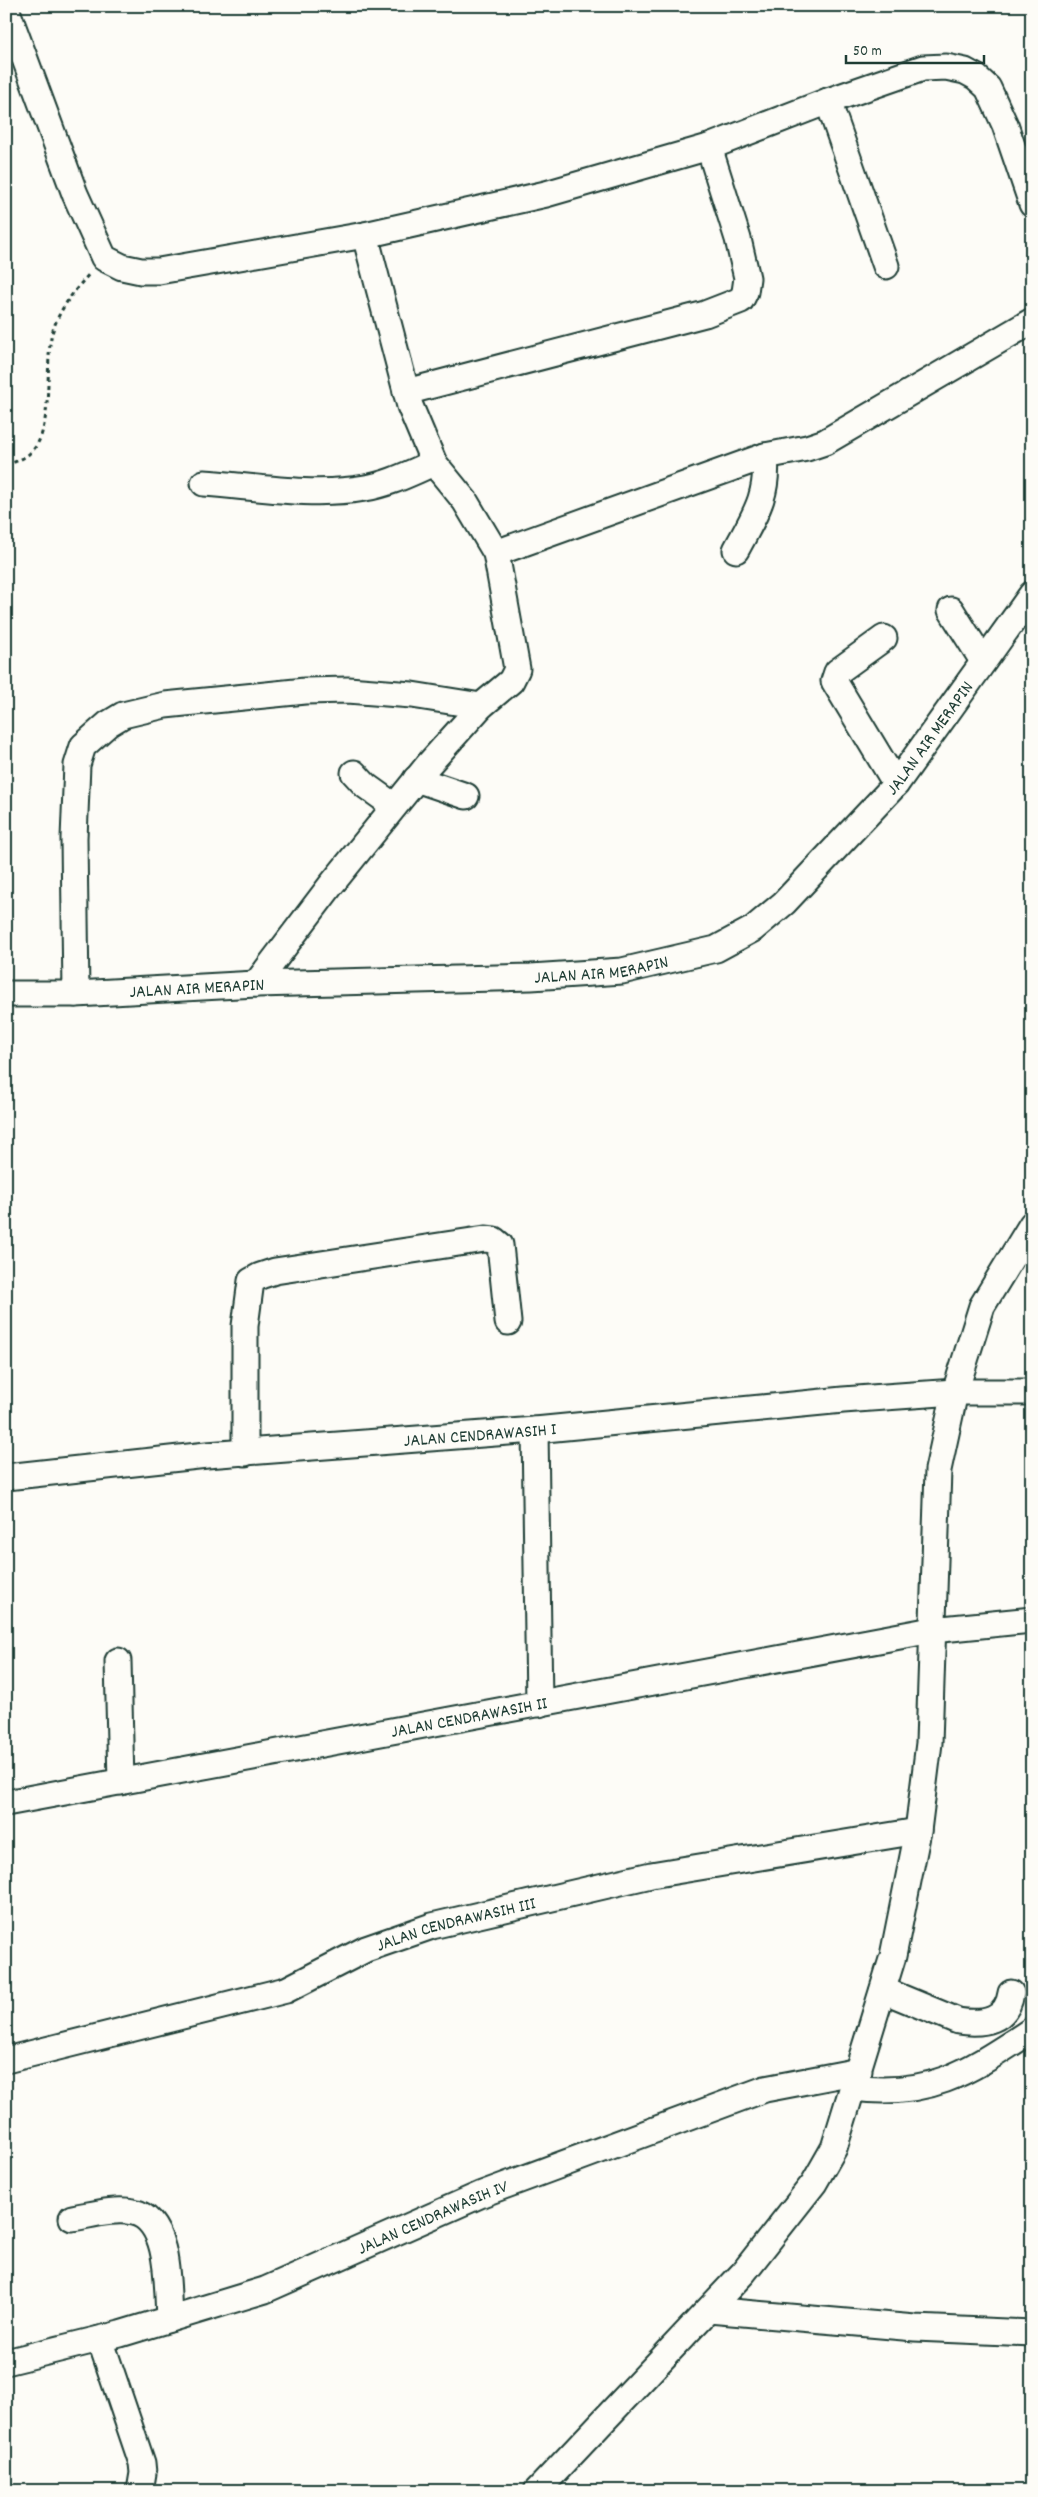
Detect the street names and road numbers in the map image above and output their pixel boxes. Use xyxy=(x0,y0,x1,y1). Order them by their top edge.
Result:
street label: JALAN AIR MERAPIN xyxy=(881,677,981,802)
street label: JALAN AIR MERAPIN xyxy=(533,951,671,992)
street label: JALAN AIR MERAPIN xyxy=(129,974,265,1006)
street label: JALAN CENDRAWASIH I xyxy=(403,1418,558,1455)
street label: JALAN CENDRAWASIH II xyxy=(389,1692,550,1746)
street label: JALAN CENDRAWASIH III xyxy=(373,1892,539,1959)
street label: JALAN CENDRAWASIH IV xyxy=(354,2175,513,2262)

